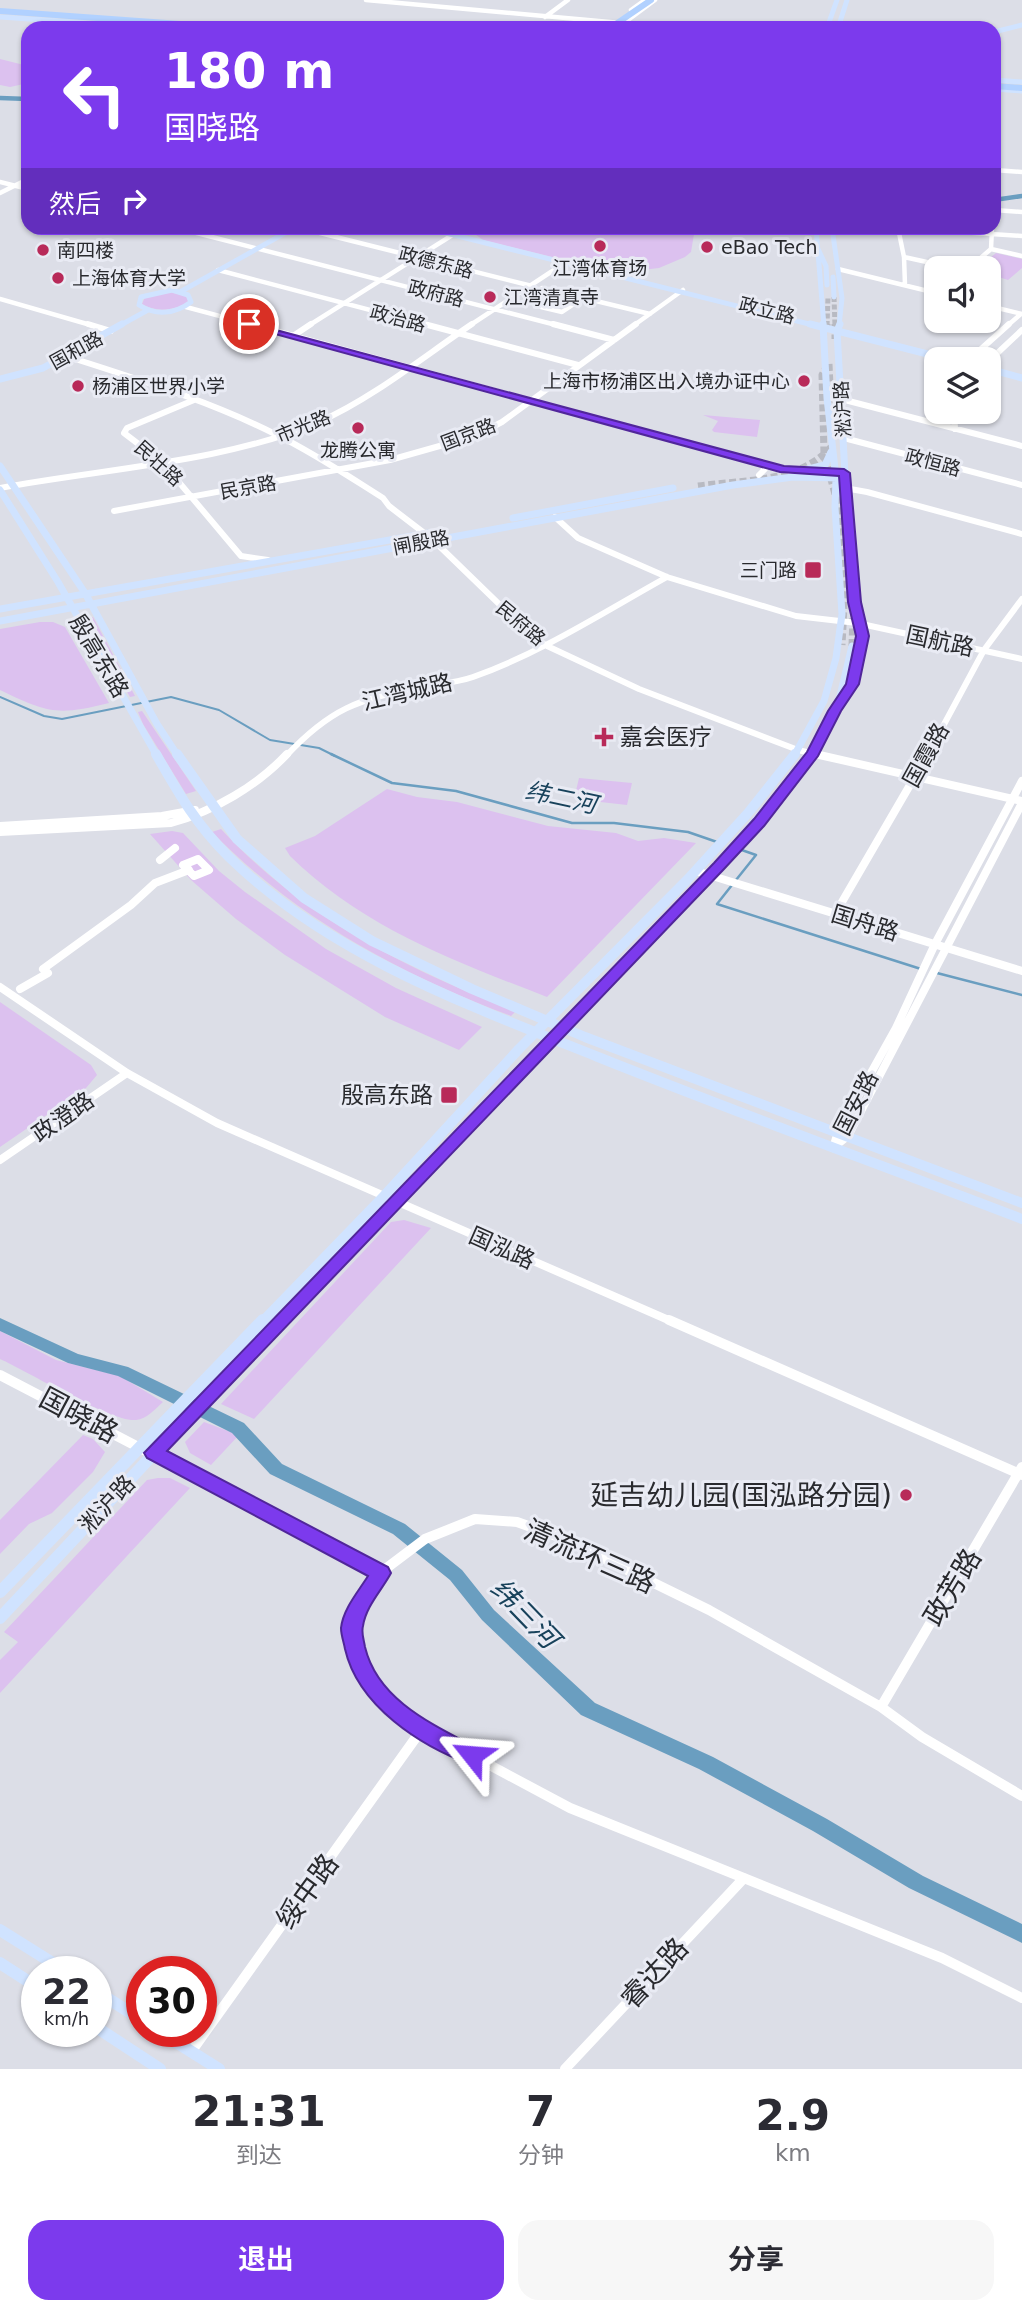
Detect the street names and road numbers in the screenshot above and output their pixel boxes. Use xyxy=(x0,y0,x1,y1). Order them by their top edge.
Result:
street label: 政德东路 xyxy=(396,242,476,282)
street label: 政府路 xyxy=(406,275,466,311)
street label: 政立路 xyxy=(737,292,797,328)
street label: 政治路 xyxy=(368,300,428,336)
street label: 国和路 xyxy=(46,327,106,373)
street label: 淞沪路 xyxy=(830,380,854,438)
street label: 市光路 xyxy=(272,405,334,447)
street label: 国京路 xyxy=(437,414,499,454)
street label: 民壮路 xyxy=(130,436,188,490)
street label: 政恒路 xyxy=(903,444,963,480)
street label: 民京路 xyxy=(218,471,278,503)
street label: 闸殷路 xyxy=(391,526,451,558)
street label: 民府路 xyxy=(492,596,550,650)
street label: 殷高东路 xyxy=(64,610,134,702)
street label: 国航路 xyxy=(904,621,976,661)
street label: 江湾城路 xyxy=(359,669,455,715)
street label: 国霞路 xyxy=(898,719,954,791)
street label: 国舟路 xyxy=(828,900,902,946)
street label: 国安路 xyxy=(829,1066,883,1140)
street label: 政澄路 xyxy=(27,1087,99,1147)
street label: 国泓路 xyxy=(465,1222,539,1274)
street label: 国晓路 xyxy=(34,1381,124,1450)
street label: 淞沪路 xyxy=(74,1470,140,1538)
street label: 清流环三路 xyxy=(519,1513,660,1600)
street label: 政芳路 xyxy=(917,1543,988,1632)
street label: 绥中路 xyxy=(269,1848,345,1935)
street label: 睿达路 xyxy=(614,1931,695,2015)

